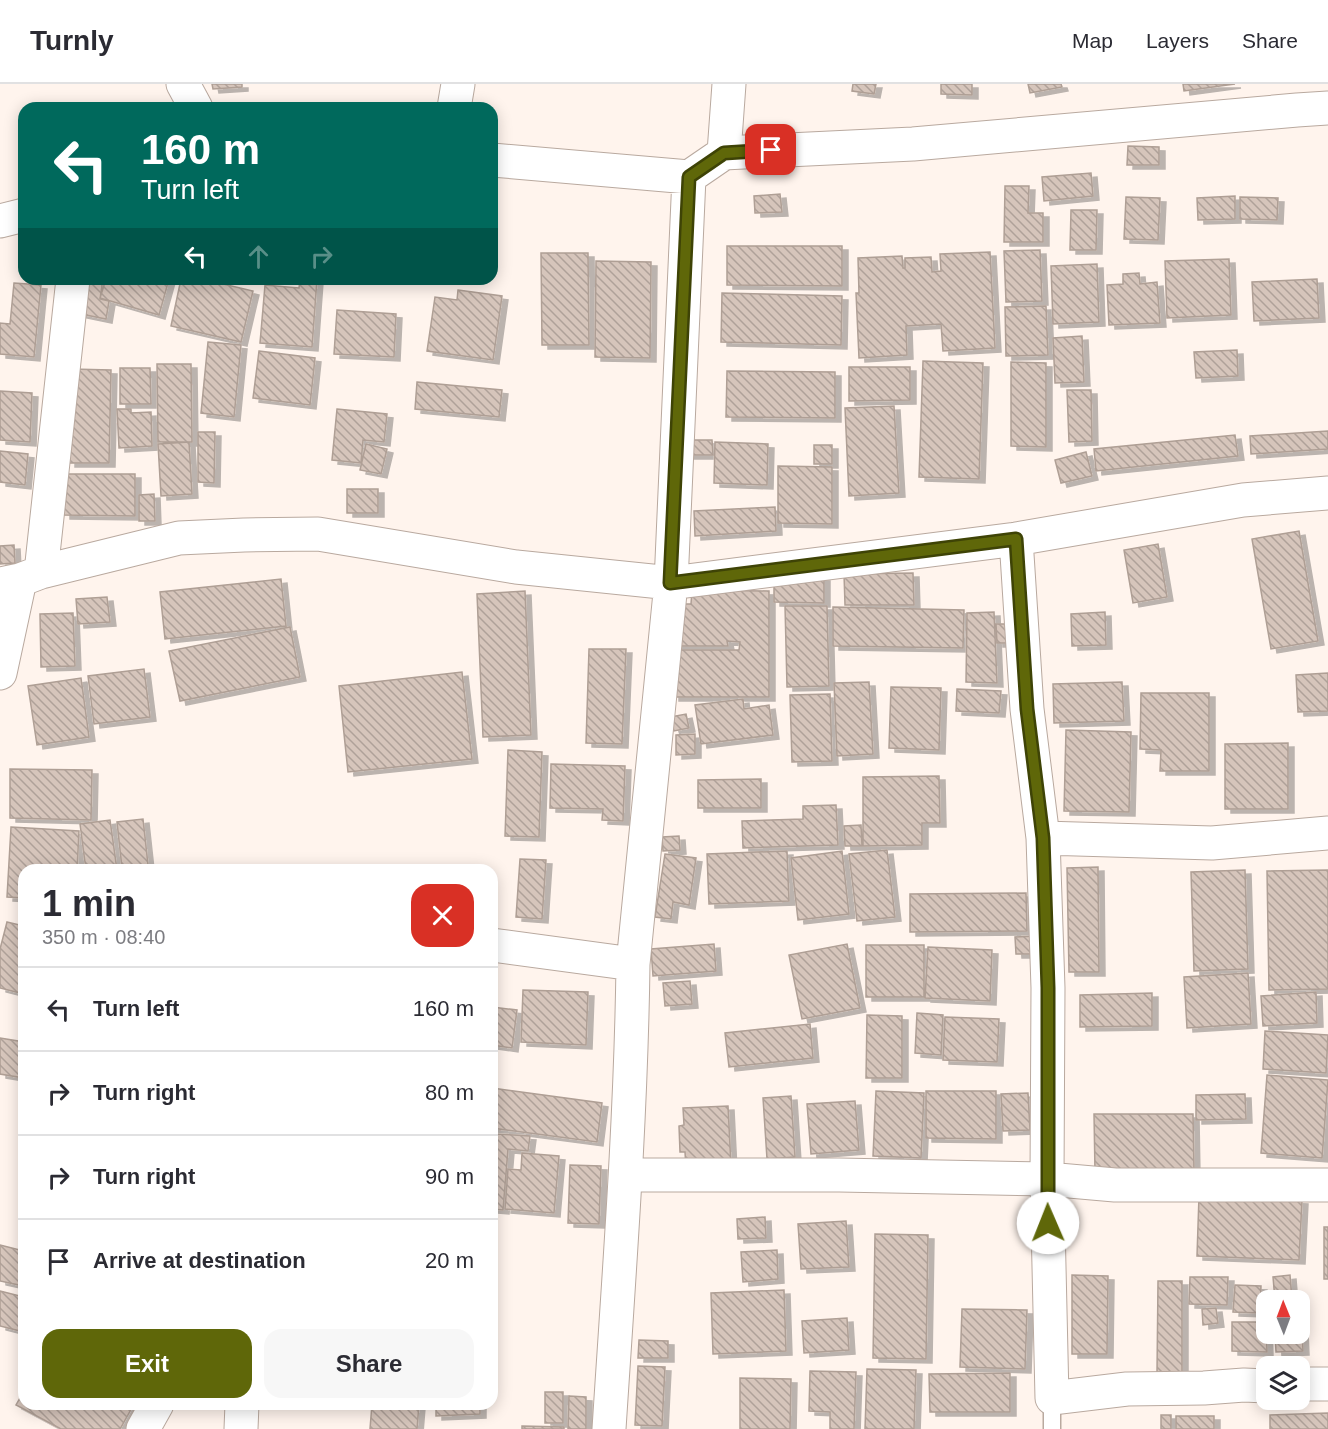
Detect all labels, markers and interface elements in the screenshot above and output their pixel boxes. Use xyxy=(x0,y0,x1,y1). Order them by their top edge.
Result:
text: Turnly xyxy=(30,25,113,56)
text: Map xyxy=(1072,29,1113,52)
text: Layers xyxy=(1146,29,1209,52)
text: Share xyxy=(1242,29,1298,52)
pin xyxy=(745,124,796,175)
icon: left xyxy=(42,126,120,204)
text: 160 m xyxy=(141,126,260,173)
icon: arrive xyxy=(754,133,787,166)
text: Turn left xyxy=(141,175,239,205)
icon: left xyxy=(179,240,212,273)
icon: ahead xyxy=(242,240,275,273)
icon: right xyxy=(305,240,338,273)
text: 1 min xyxy=(42,883,136,924)
button: close xyxy=(411,884,474,947)
text: 350 m · 08:40 xyxy=(42,926,165,948)
icon: left xyxy=(42,993,75,1026)
text: Turn left xyxy=(93,996,179,1021)
text: 160 m xyxy=(413,996,474,1021)
icon: right xyxy=(42,1077,75,1110)
text: Turn right xyxy=(93,1080,195,1105)
text: 80 m xyxy=(425,1080,474,1105)
icon: right xyxy=(42,1161,75,1194)
text: Turn right xyxy=(93,1164,195,1189)
text: 90 m xyxy=(425,1164,474,1189)
position arrow xyxy=(1016,1191,1080,1255)
icon: arrive xyxy=(42,1245,75,1278)
text: Arrive at destination xyxy=(93,1248,306,1273)
text: 20 m xyxy=(425,1248,474,1273)
north arrow xyxy=(1256,1290,1310,1344)
map controls xyxy=(1256,1290,1310,1410)
button: Exit xyxy=(42,1329,252,1398)
button: Share xyxy=(264,1329,474,1398)
button: layers xyxy=(1256,1356,1310,1410)

